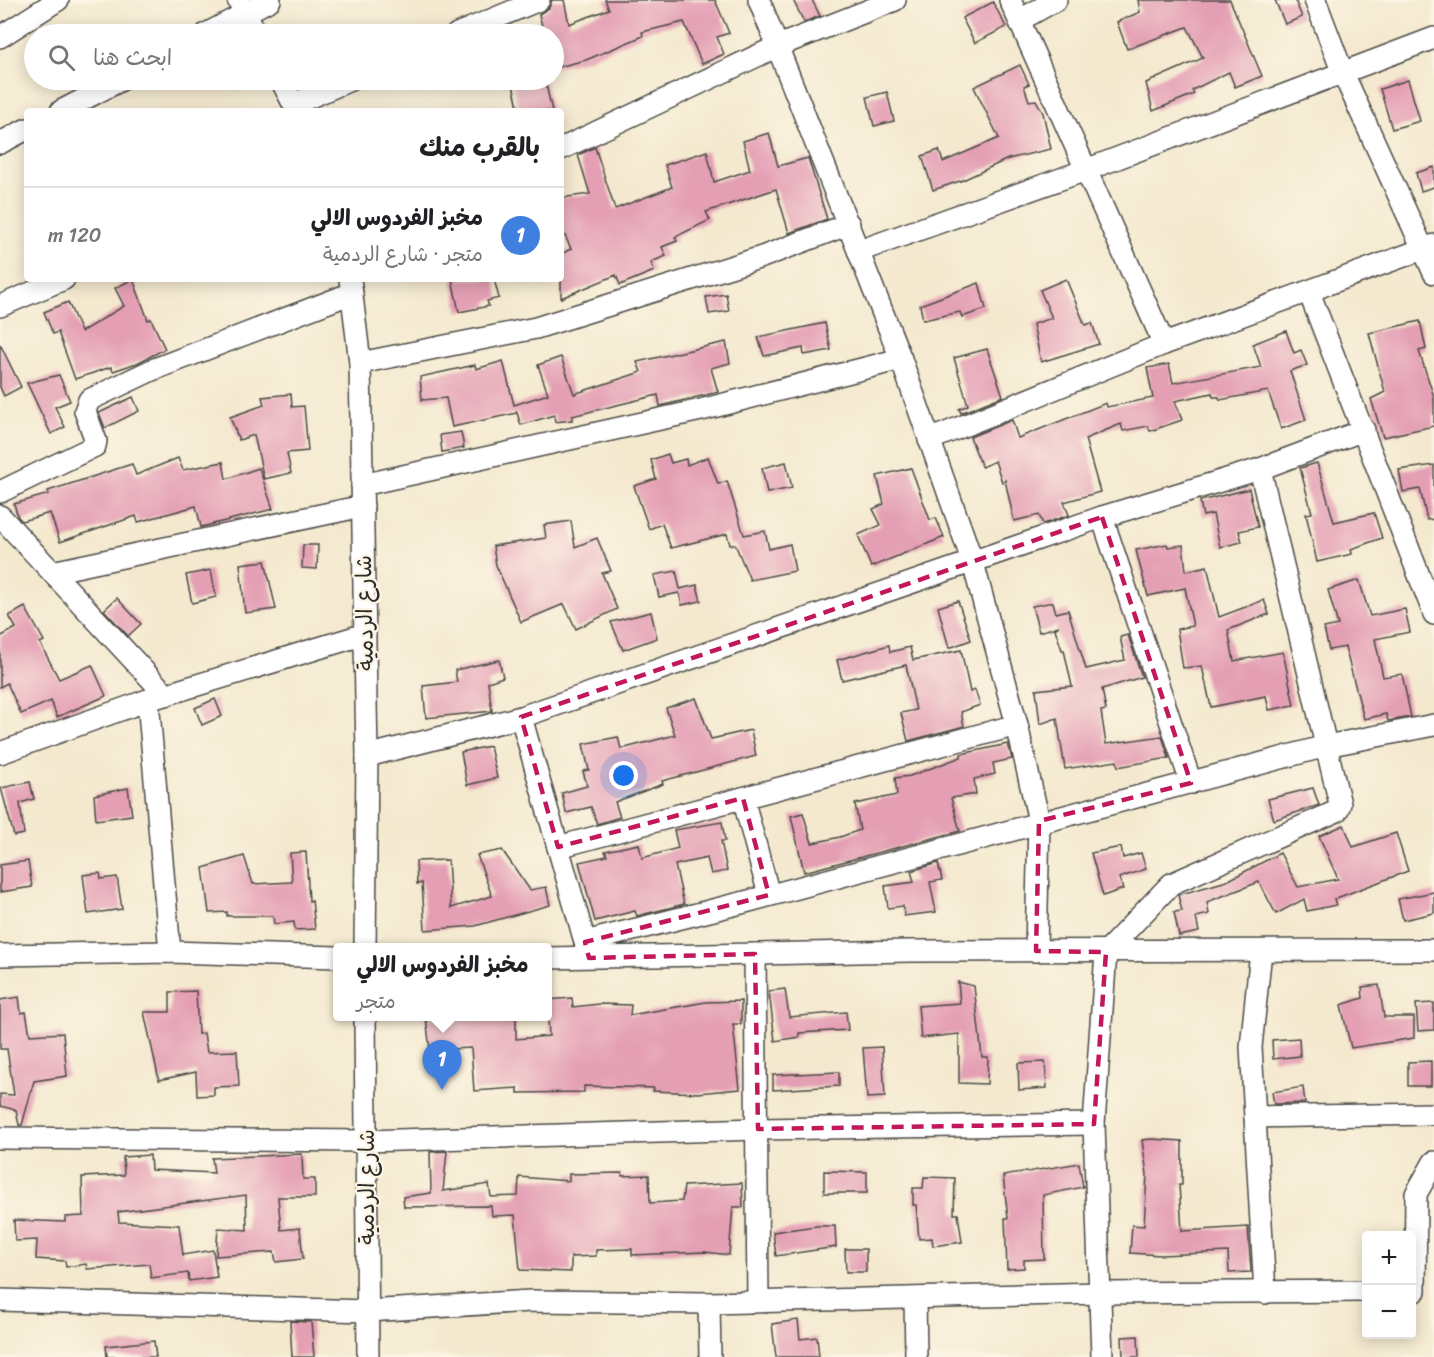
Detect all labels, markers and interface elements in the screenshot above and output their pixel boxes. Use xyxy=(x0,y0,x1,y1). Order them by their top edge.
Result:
search box xyxy=(24,24,564,90)
text: ابحث هنا xyxy=(93,38,172,77)
icon: search xyxy=(45,41,78,74)
text: بالقرب منك xyxy=(419,124,540,170)
text: مخبز الفردوس الالي xyxy=(311,198,483,237)
text: 120 m xyxy=(48,218,101,253)
text: 1 xyxy=(516,218,525,253)
text: متجر · شارع الردمية xyxy=(323,237,483,272)
street label: شارع الردمية xyxy=(344,555,385,671)
your location xyxy=(609,761,638,790)
popup xyxy=(333,943,552,1021)
text: مخبز الفردوس الالي xyxy=(356,945,529,984)
text: متجر xyxy=(356,984,396,1019)
pin: 1 xyxy=(422,1040,462,1090)
street label: شارع الردمية xyxy=(347,1129,386,1245)
map controls xyxy=(1362,1231,1416,1339)
button: + xyxy=(1362,1231,1416,1285)
button: − xyxy=(1362,1285,1416,1339)

